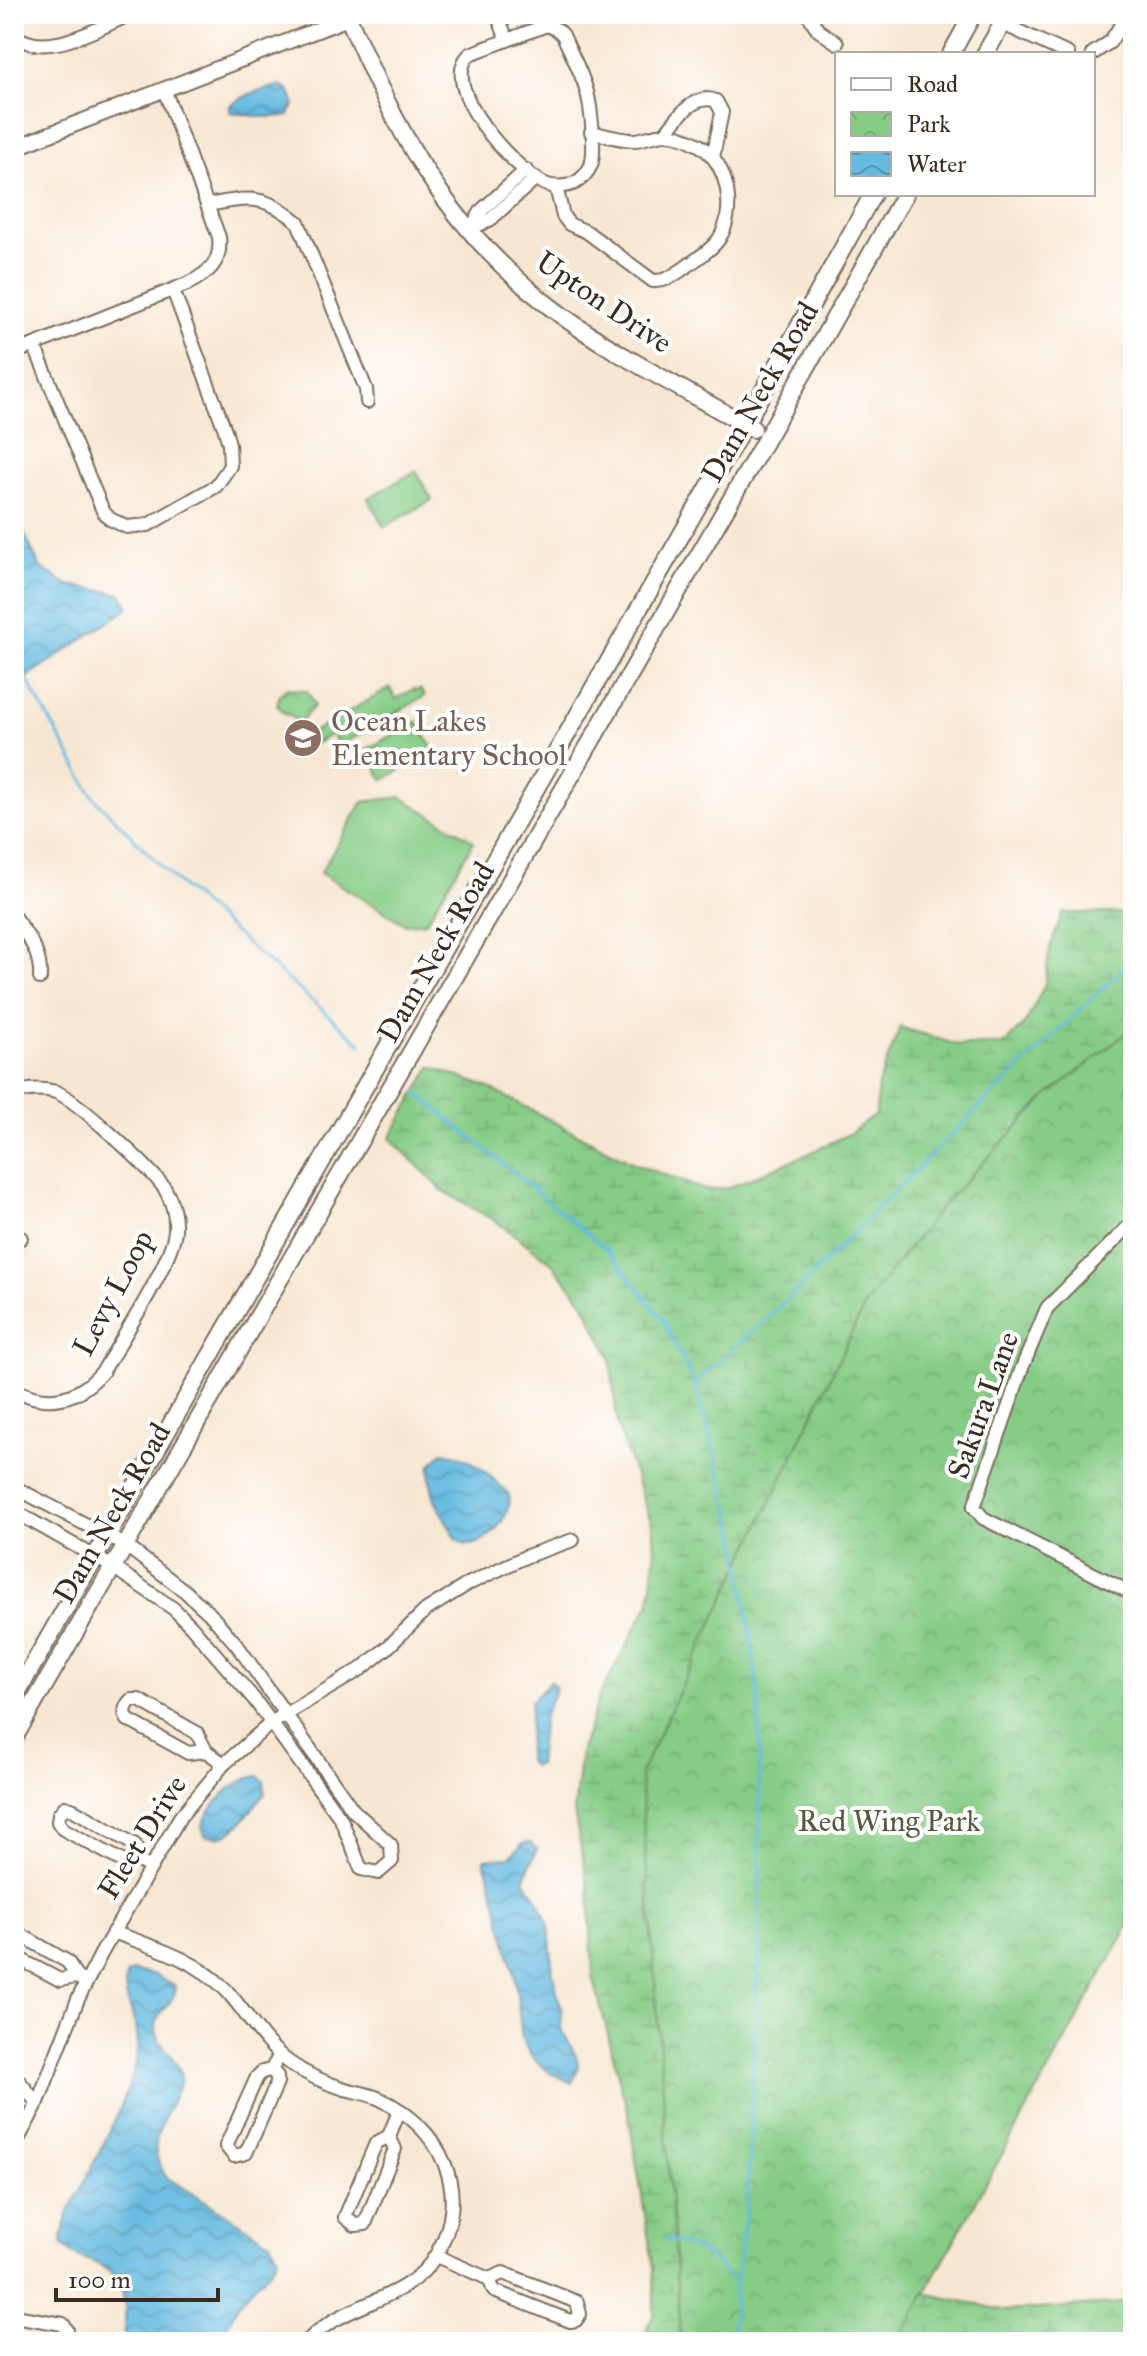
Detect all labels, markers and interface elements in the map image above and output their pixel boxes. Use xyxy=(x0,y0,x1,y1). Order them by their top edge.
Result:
legend xyxy=(835,52,1095,196)
text: Road xyxy=(907,69,958,99)
text: Park xyxy=(907,109,951,139)
text: Water xyxy=(907,149,966,179)
street label: Upton Drive xyxy=(529,243,679,361)
street label: Dam Neck Road xyxy=(694,295,826,489)
place label: Ocean Lakes Elementary School xyxy=(331,703,568,773)
school or university icon: Ocean Lakes Elementary School xyxy=(282,717,324,759)
street label: Dam Neck Road xyxy=(370,855,502,1049)
street label: Levy Loop xyxy=(65,1224,161,1362)
street label: Sakura Lane xyxy=(940,1327,1026,1483)
street label: Dam Neck Road xyxy=(46,1416,178,1610)
street label: Fleet Drive xyxy=(90,1768,194,1906)
park label: Red Wing Park xyxy=(798,1803,980,1839)
scale bar xyxy=(56,2252,218,2302)
text: 100 m xyxy=(68,2265,131,2295)

